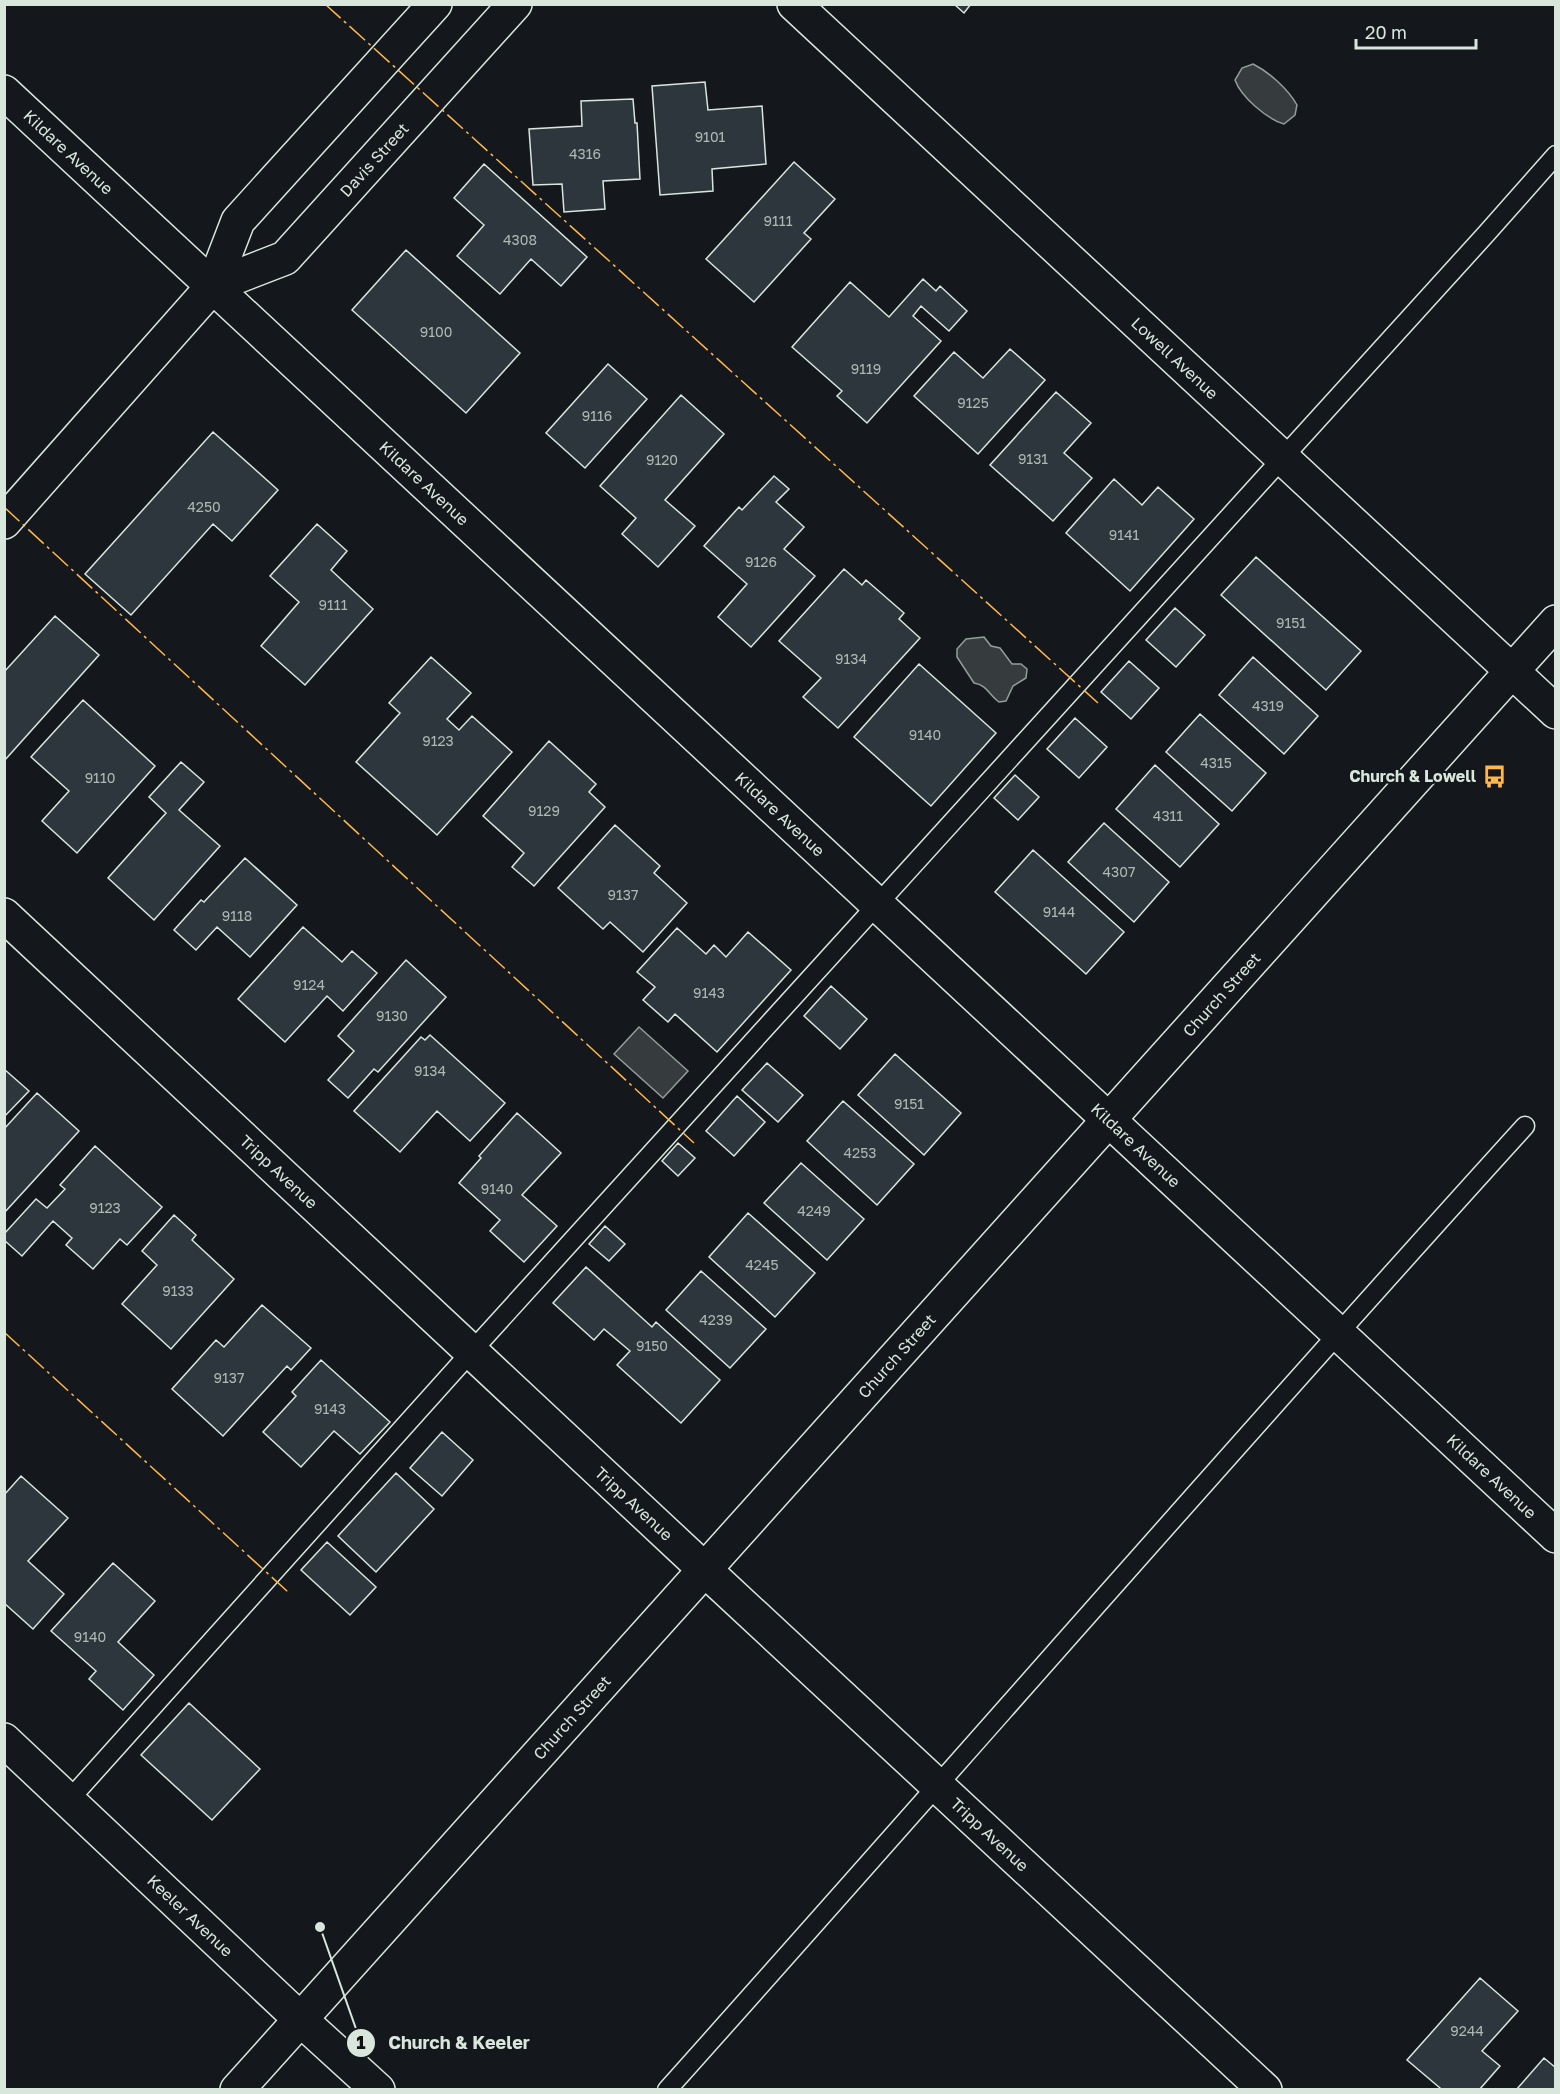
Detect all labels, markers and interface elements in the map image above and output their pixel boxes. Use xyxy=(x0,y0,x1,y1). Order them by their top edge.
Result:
scale bar xyxy=(1356,12,1476,50)
text: 20 m xyxy=(1365,21,1407,43)
street label: Kildare Avenue xyxy=(19,105,117,198)
street label: Davis Street xyxy=(335,118,413,201)
house number: 9101 xyxy=(695,128,726,145)
house number: 4316 xyxy=(569,145,601,162)
house number: 9111 xyxy=(764,212,793,229)
house number: 4308 xyxy=(503,231,537,248)
street label: Lowell Avenue xyxy=(1127,313,1223,403)
house number: 9100 xyxy=(420,323,452,340)
house number: 9119 xyxy=(851,360,881,377)
house number: 9125 xyxy=(957,394,989,411)
house number: 9116 xyxy=(582,407,612,424)
street label: Kildare Avenue xyxy=(375,436,473,530)
house number: 9131 xyxy=(1018,450,1048,467)
house number: 9120 xyxy=(646,451,678,468)
house number: 4250 xyxy=(187,498,221,515)
house number: 9141 xyxy=(1109,526,1140,543)
house number: 9126 xyxy=(745,553,777,570)
house number: 9111 xyxy=(319,596,348,613)
house number: 9151 xyxy=(1276,614,1306,631)
house number: 9134 xyxy=(835,650,867,667)
house number: 4319 xyxy=(1252,697,1284,714)
house number: 9140 xyxy=(909,726,941,743)
house number: 9123 xyxy=(422,732,454,749)
house number: 4315 xyxy=(1200,754,1232,771)
bus stop icon: Church & Lowell xyxy=(1481,763,1507,789)
place label: Church & Lowell xyxy=(1349,766,1477,786)
street label: Kildare Avenue xyxy=(731,768,829,861)
house number: 9110 xyxy=(85,769,115,786)
house number: 9129 xyxy=(528,802,560,819)
house number: 4311 xyxy=(1153,807,1183,824)
house number: 4307 xyxy=(1103,863,1135,880)
house number: 9137 xyxy=(608,886,638,903)
house number: 9144 xyxy=(1043,903,1075,920)
house number: 9118 xyxy=(222,907,252,924)
street label: Church Street xyxy=(1178,948,1265,1041)
house number: 9124 xyxy=(293,976,325,993)
house number: 9143 xyxy=(693,984,725,1001)
house number: 9130 xyxy=(376,1007,408,1024)
house number: 9134 xyxy=(414,1062,446,1079)
house number: 9151 xyxy=(894,1095,924,1112)
street label: Kildare Avenue xyxy=(1087,1099,1185,1192)
street label: Tripp Avenue xyxy=(236,1131,322,1213)
house number: 4253 xyxy=(844,1144,876,1161)
house number: 9140 xyxy=(481,1180,513,1197)
house number: 9123 xyxy=(89,1199,121,1216)
house number: 4249 xyxy=(797,1202,831,1219)
house number: 4245 xyxy=(745,1256,779,1273)
house number: 9133 xyxy=(162,1282,194,1299)
street label: Church Street xyxy=(854,1310,940,1402)
house number: 4239 xyxy=(699,1311,733,1328)
house number: 9150 xyxy=(636,1337,668,1354)
house number: 9137 xyxy=(214,1369,244,1386)
house number: 9143 xyxy=(314,1400,346,1417)
street label: Kildare Avenue xyxy=(1443,1430,1541,1523)
street label: Tripp Avenue xyxy=(591,1462,677,1545)
house number: 9140 xyxy=(74,1628,106,1645)
street label: Church Street xyxy=(529,1671,615,1764)
street label: Tripp Avenue xyxy=(947,1793,1033,1876)
street label: Keeler Avenue xyxy=(143,1870,237,1961)
house number: 9244 xyxy=(1450,2022,1484,2039)
callout: Church & Keeler xyxy=(346,2025,541,2061)
text: 1 xyxy=(356,2031,366,2053)
text: Church & Keeler xyxy=(388,2031,530,2053)

